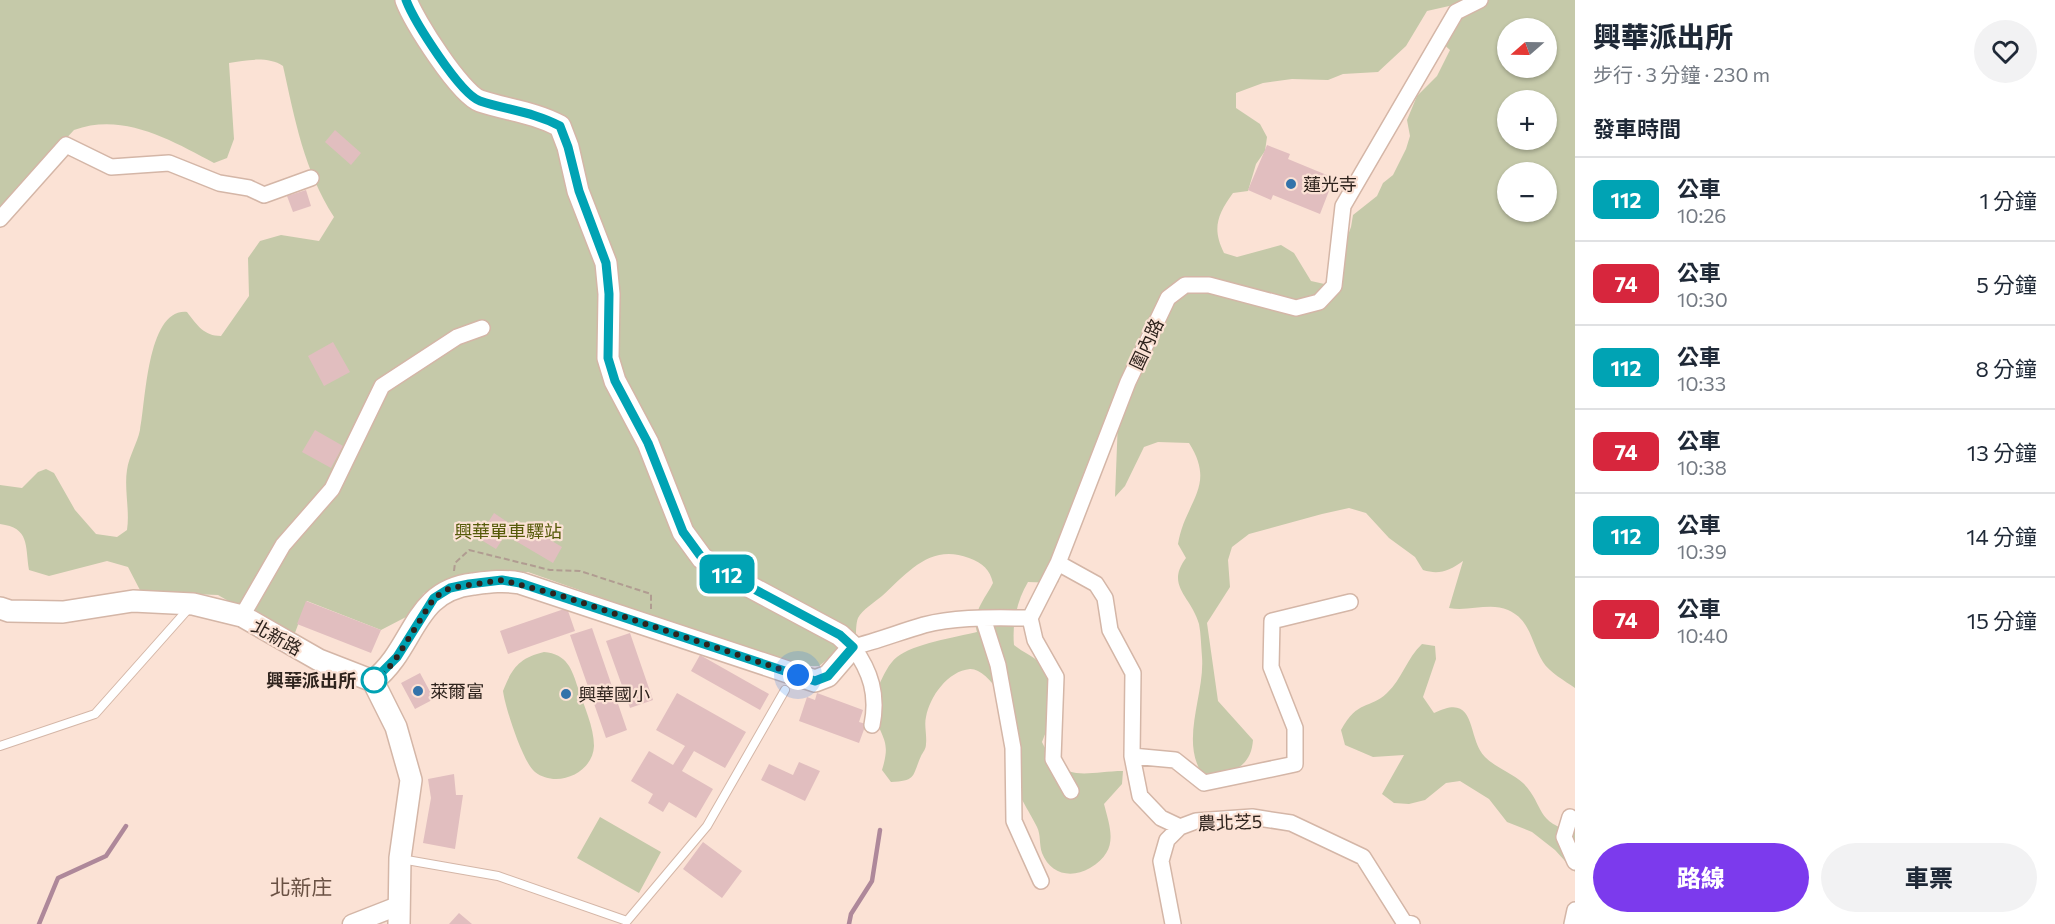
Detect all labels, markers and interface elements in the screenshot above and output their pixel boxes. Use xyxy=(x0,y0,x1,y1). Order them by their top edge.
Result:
north arrow xyxy=(1497,18,1557,78)
map controls xyxy=(1497,18,1557,222)
text: 興華派出所 xyxy=(1593,19,1733,53)
button: heart xyxy=(1974,20,2037,83)
text: 步行 · 3 分鐘 · 230 m xyxy=(1593,62,1770,86)
button: + xyxy=(1497,90,1557,150)
text: 發車時間 xyxy=(1593,115,1681,142)
button: − xyxy=(1497,162,1557,222)
place label: 蓮光寺 xyxy=(1303,173,1357,195)
text: 公車 xyxy=(1677,175,1721,202)
marker: 蓮光寺 xyxy=(1284,177,1298,191)
text: 112 xyxy=(1611,187,1641,212)
text: 1 分鐘 xyxy=(1979,187,2037,214)
text: 10:26 xyxy=(1677,203,1727,227)
text: 公車 xyxy=(1677,259,1721,286)
text: 74 xyxy=(1614,271,1638,296)
text: 5 分鐘 xyxy=(1976,271,2037,298)
text: 10:30 xyxy=(1677,287,1728,311)
street label: 圍內路 xyxy=(1125,315,1167,373)
text: 公車 xyxy=(1677,343,1721,370)
text: 112 xyxy=(1611,355,1641,380)
text: 8 分鐘 xyxy=(1975,355,2037,382)
text: 10:33 xyxy=(1677,371,1726,395)
text: 公車 xyxy=(1677,427,1721,454)
text: 74 xyxy=(1614,439,1638,464)
text: 13 分鐘 xyxy=(1967,439,2037,466)
text: 10:38 xyxy=(1677,455,1727,479)
text: 公車 xyxy=(1677,511,1721,538)
park label: 興華單車驛站 xyxy=(454,520,562,542)
text: 112 xyxy=(1611,523,1641,548)
text: 14 分鐘 xyxy=(1966,523,2037,550)
text: 10:39 xyxy=(1677,539,1727,563)
line badge: 112 xyxy=(692,554,762,594)
text: 112 xyxy=(712,562,742,587)
text: 公車 xyxy=(1677,595,1721,622)
text: 74 xyxy=(1614,607,1638,632)
text: 15 分鐘 xyxy=(1967,607,2037,634)
street label: 北新路 xyxy=(248,614,306,660)
text: 10:40 xyxy=(1677,623,1728,647)
your location xyxy=(783,660,813,690)
marker: 興華派出所 xyxy=(361,667,387,693)
place label: 興華派出所 xyxy=(266,669,356,691)
place label: 萊爾富 xyxy=(430,680,484,702)
place label: 興華國小 xyxy=(578,683,650,705)
marker: 萊爾富 xyxy=(411,684,425,698)
marker: 興華國小 xyxy=(559,687,573,701)
street label: 農北芝5 xyxy=(1197,810,1263,834)
button: 路線 xyxy=(1593,843,1809,912)
button: 車票 xyxy=(1821,843,2037,912)
district label: 北新庄 xyxy=(270,874,333,899)

